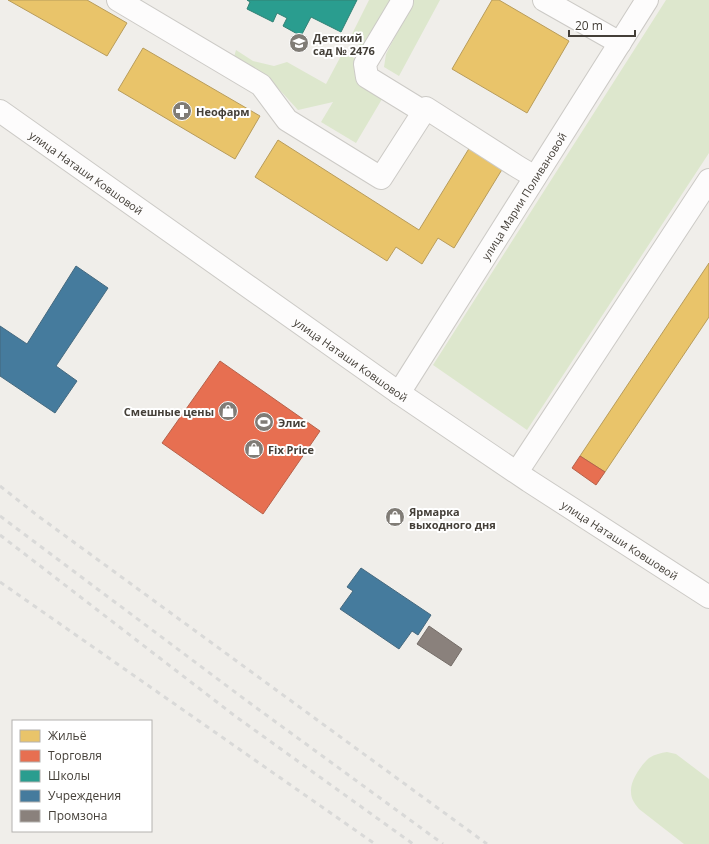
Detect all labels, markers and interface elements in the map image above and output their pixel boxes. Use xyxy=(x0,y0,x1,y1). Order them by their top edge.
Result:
scale bar xyxy=(569,12,635,38)
text: 20 m xyxy=(575,17,603,34)
place label: Детский сад № 2476 xyxy=(313,30,375,58)
school or university icon: Детский сад № 2476 xyxy=(288,32,310,54)
pharmacy icon: Неофарм xyxy=(171,100,193,122)
place label: Неофарм xyxy=(196,104,250,119)
street label: улица Наташи Ковшовой xyxy=(27,127,146,218)
street label: улица Марии Поливановой xyxy=(477,129,569,263)
street label: улица Наташи Ковшовой xyxy=(291,314,411,404)
shop icon: Смешные цены xyxy=(217,400,239,422)
place label: Смешные цены xyxy=(124,404,214,419)
sports icon: Элис xyxy=(253,411,275,433)
place label: Элис xyxy=(278,415,306,430)
shop icon: Fix Price xyxy=(243,438,265,460)
place label: Fix Price xyxy=(268,442,315,457)
street label: улица Наташи Ковшовой xyxy=(559,497,681,583)
place label: Ярмарка выходного дня xyxy=(408,504,496,532)
shop icon: Ярмарка выходного дня xyxy=(384,506,406,528)
legend xyxy=(12,720,152,832)
text: Жильё xyxy=(48,727,87,744)
text: Торговля xyxy=(48,747,102,764)
text: Школы xyxy=(48,767,90,784)
text: Учреждения xyxy=(48,787,121,804)
text: Промзона xyxy=(48,807,107,824)

